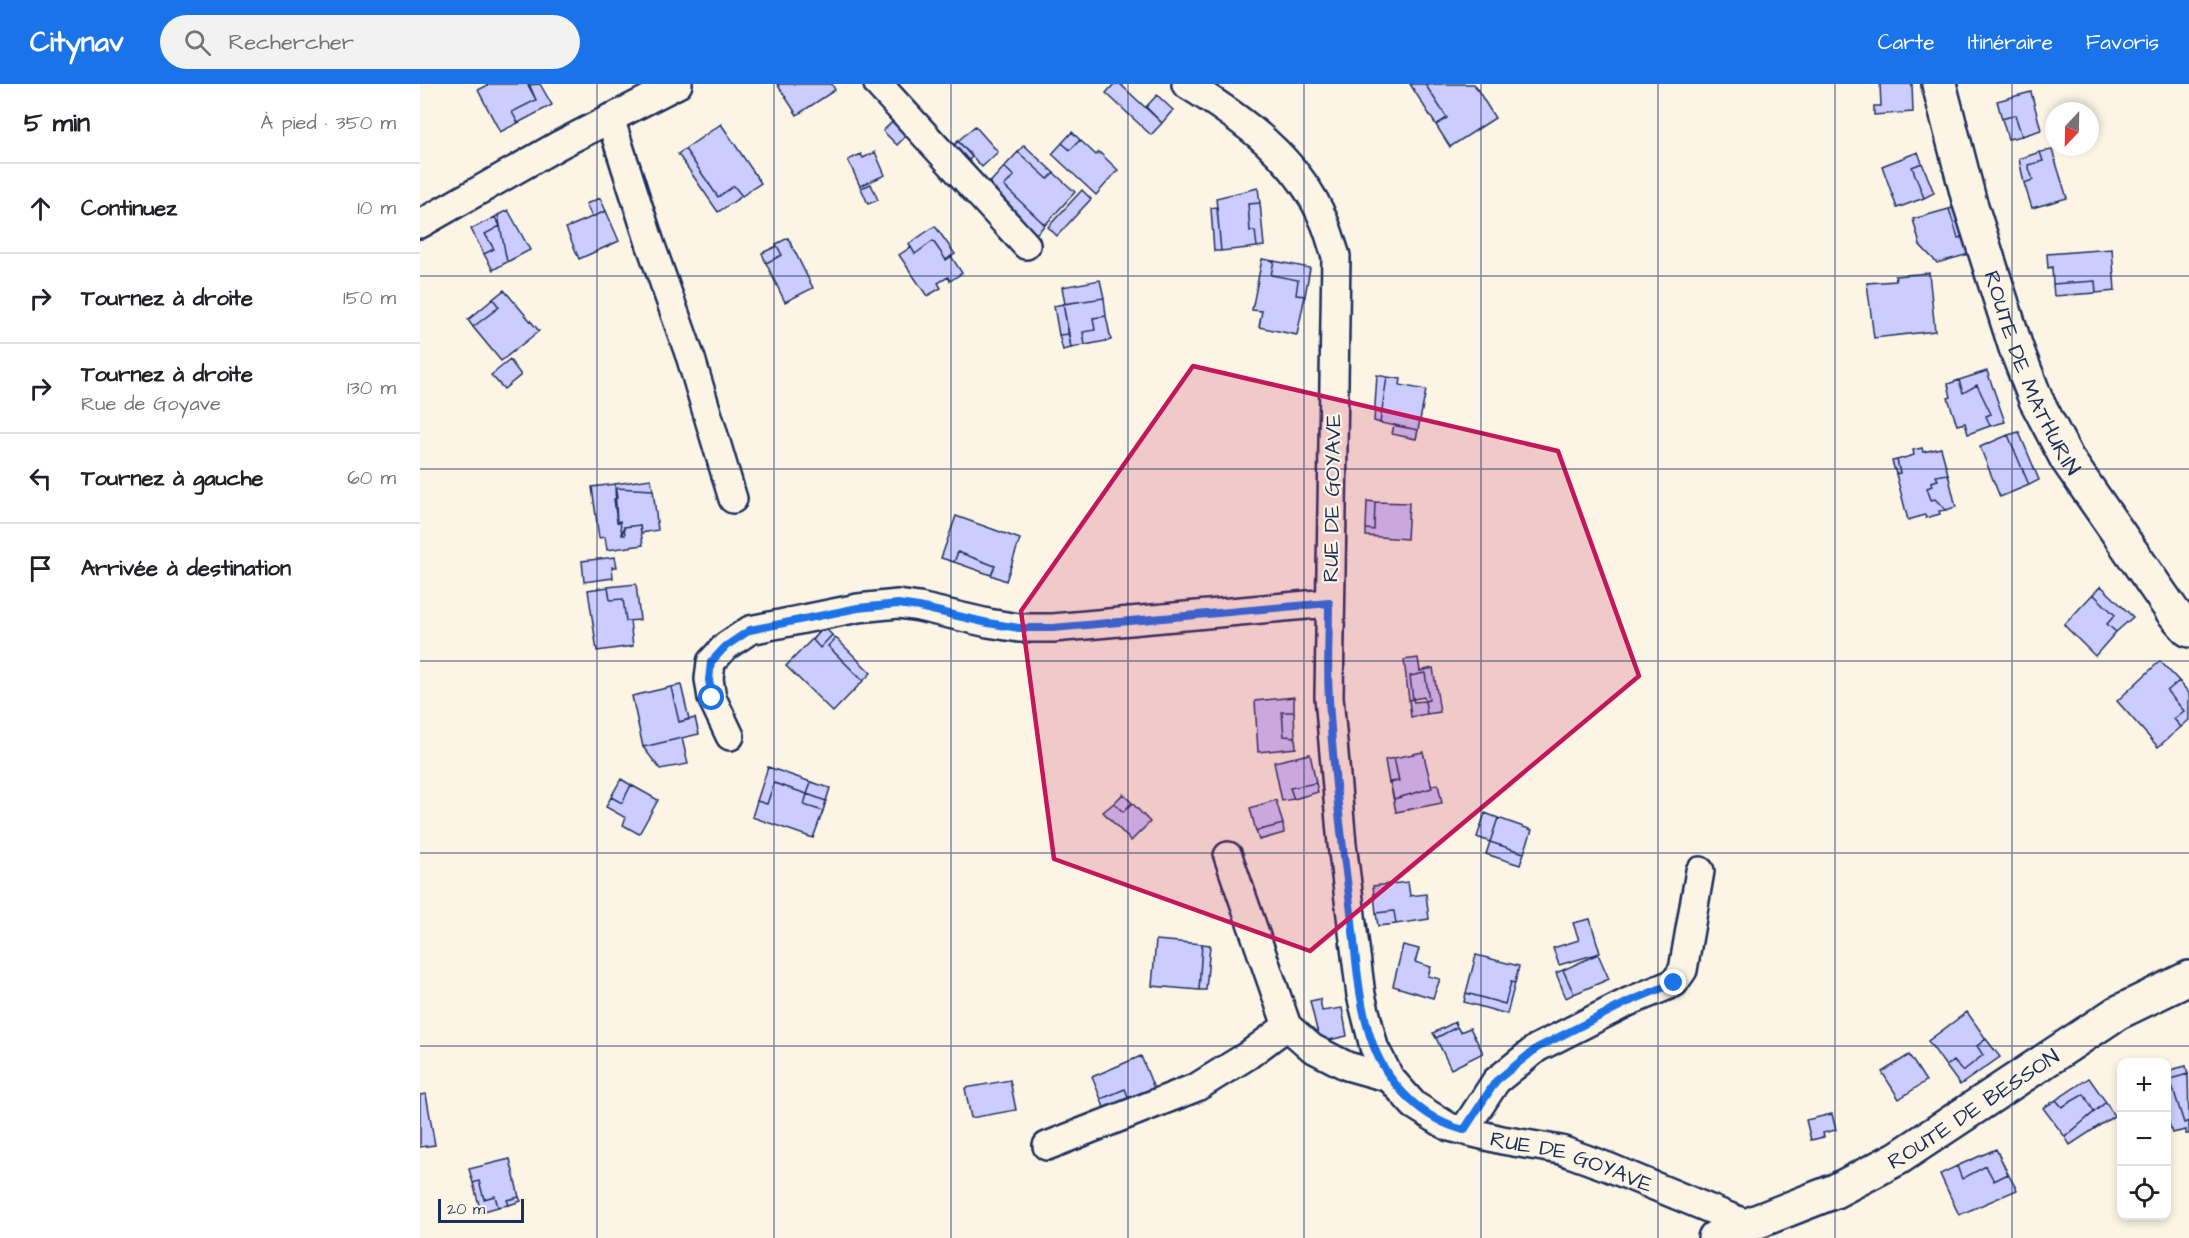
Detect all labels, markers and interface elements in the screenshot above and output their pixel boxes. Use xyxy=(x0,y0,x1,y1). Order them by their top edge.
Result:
search box xyxy=(160,15,580,69)
text: Citynav xyxy=(30,23,124,62)
icon: search xyxy=(181,26,214,59)
text: Rechercher xyxy=(229,27,354,58)
text: Carte xyxy=(1878,28,1935,57)
text: Itinéraire xyxy=(1968,28,2053,57)
text: Favoris xyxy=(2086,28,2159,57)
north arrow xyxy=(2045,102,2099,156)
text: 5 min xyxy=(24,105,90,141)
text: À pied · 350 m xyxy=(261,109,396,137)
icon: ahead xyxy=(24,192,57,225)
text: Continuez xyxy=(81,193,177,224)
text: 10 m xyxy=(357,194,396,222)
street label: ROUTE DE MATHURIN xyxy=(1975,267,2088,482)
icon: right xyxy=(24,282,57,315)
text: Tournez à droite xyxy=(81,283,253,314)
text: 150 m xyxy=(343,284,396,312)
text: Tournez à droite xyxy=(81,359,253,390)
icon: right xyxy=(24,372,57,405)
text: 130 m xyxy=(347,374,396,402)
text: Rue de Goyave xyxy=(81,390,221,418)
street label: RUE DE GOYAVE xyxy=(1316,413,1349,583)
icon: left xyxy=(24,462,57,495)
text: Tournez à gauche xyxy=(81,463,263,494)
text: 60 m xyxy=(347,464,396,492)
icon: arrive xyxy=(24,552,57,585)
text: Arrivée à destination xyxy=(81,553,291,584)
route start xyxy=(698,684,724,710)
route end xyxy=(1660,969,1686,995)
street label: ROUTE DE BESSON xyxy=(1883,1041,2066,1178)
map controls xyxy=(2117,1058,2171,1220)
button: + xyxy=(2117,1058,2171,1112)
button: − xyxy=(2117,1112,2171,1166)
street label: RUE DE GOYAVE xyxy=(1487,1124,1657,1201)
button: locate xyxy=(2117,1166,2171,1220)
scale bar xyxy=(438,1196,524,1224)
text: 20 m xyxy=(447,1198,485,1220)

